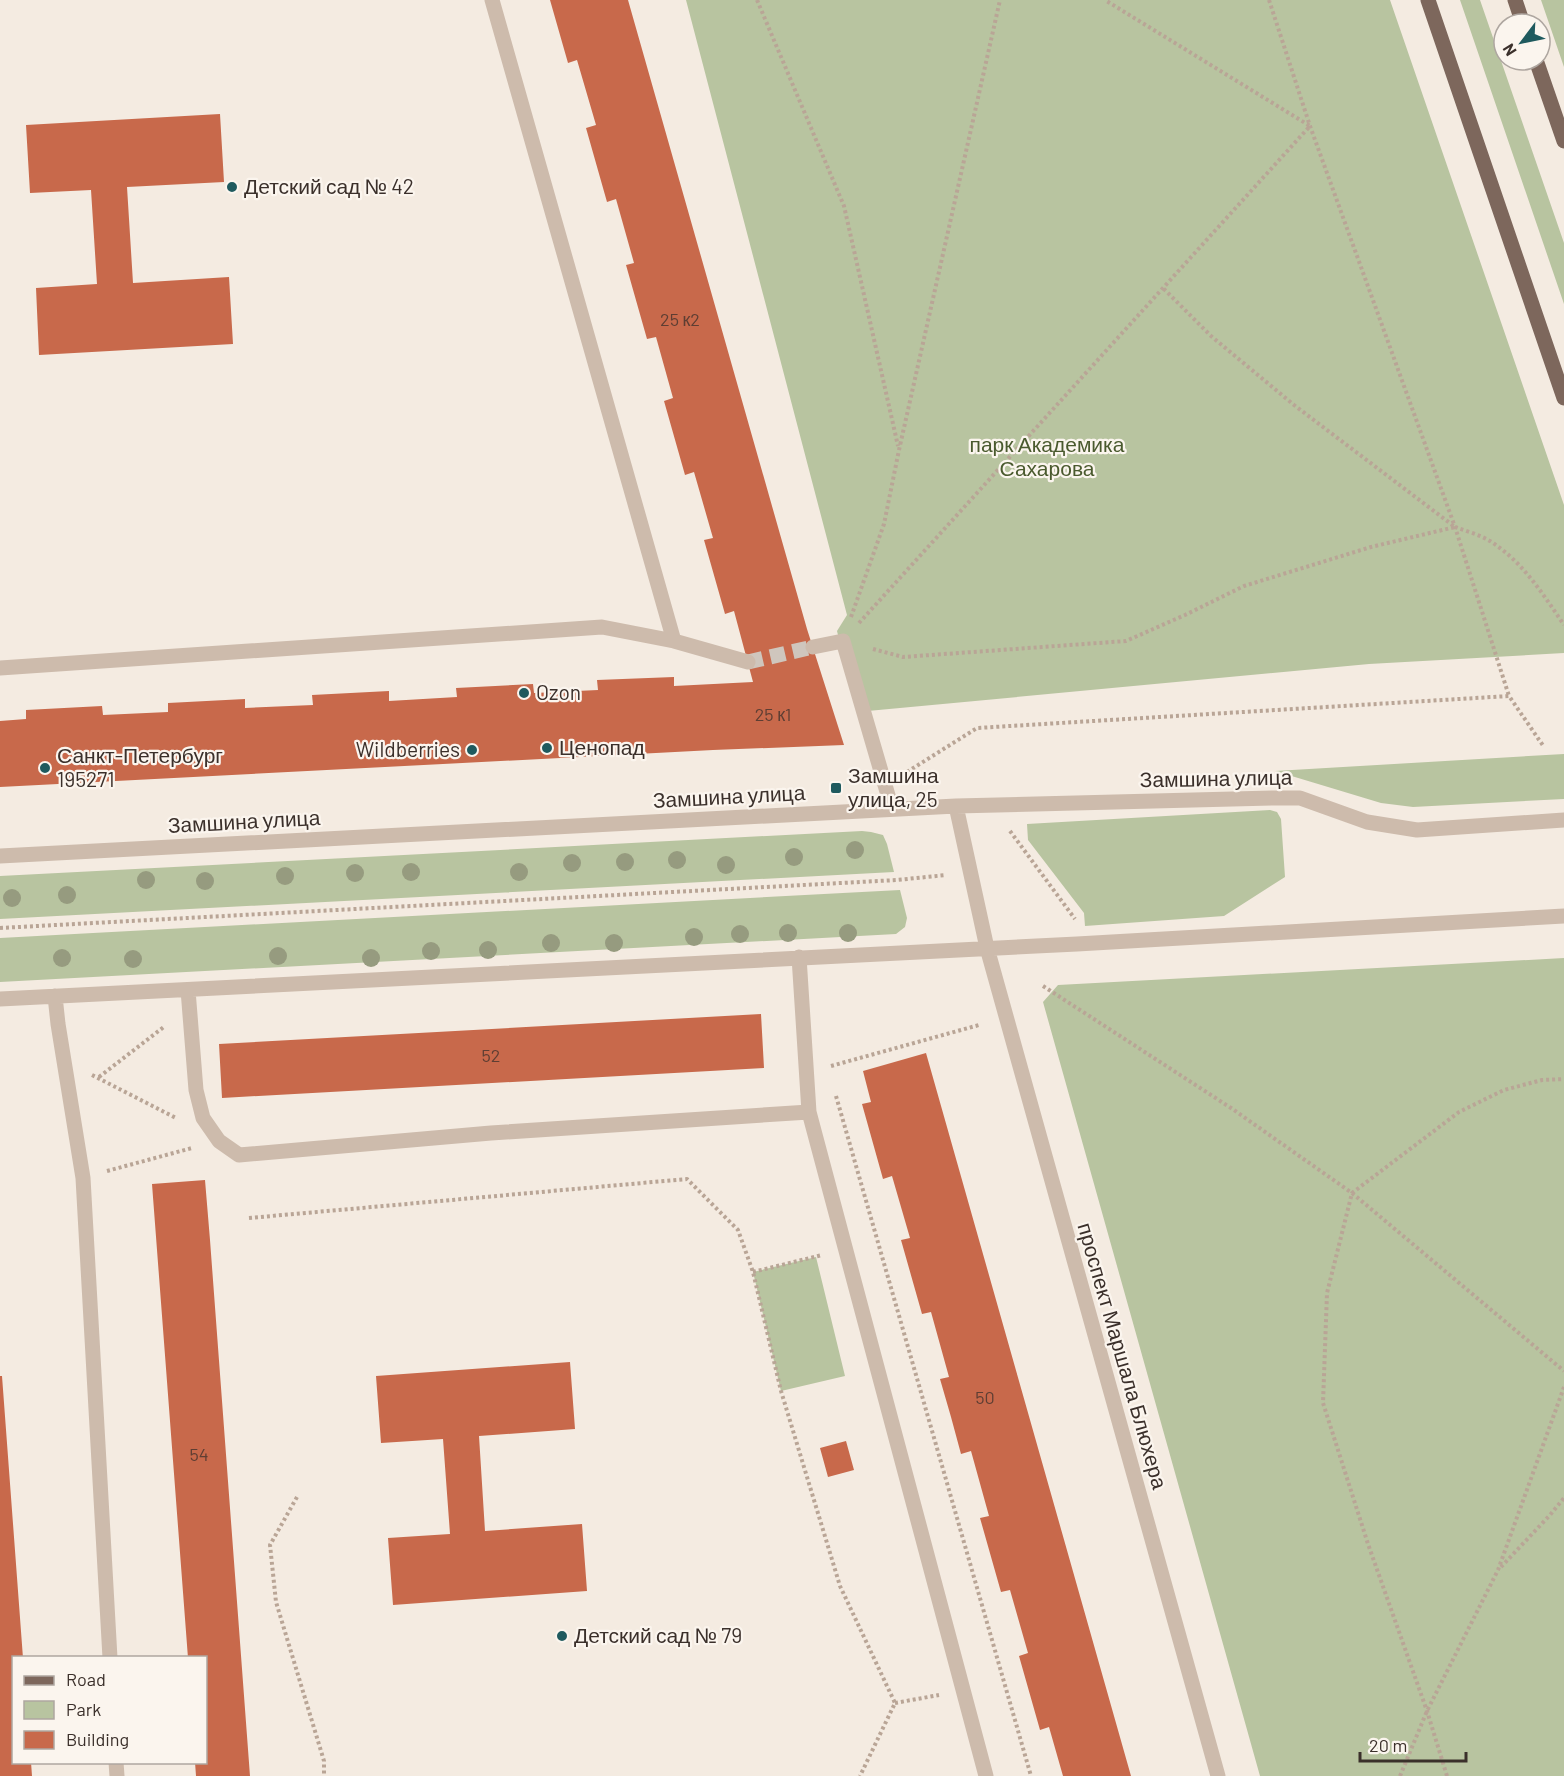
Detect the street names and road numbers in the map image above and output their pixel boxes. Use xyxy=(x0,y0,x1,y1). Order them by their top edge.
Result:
street label: Замшина улица xyxy=(1139,764,1293,791)
street label: Замшина улица xyxy=(652,779,806,812)
street label: Замшина улица xyxy=(167,804,321,837)
street label: проспект Маршала Блюхера xyxy=(1073,1220,1174,1492)

